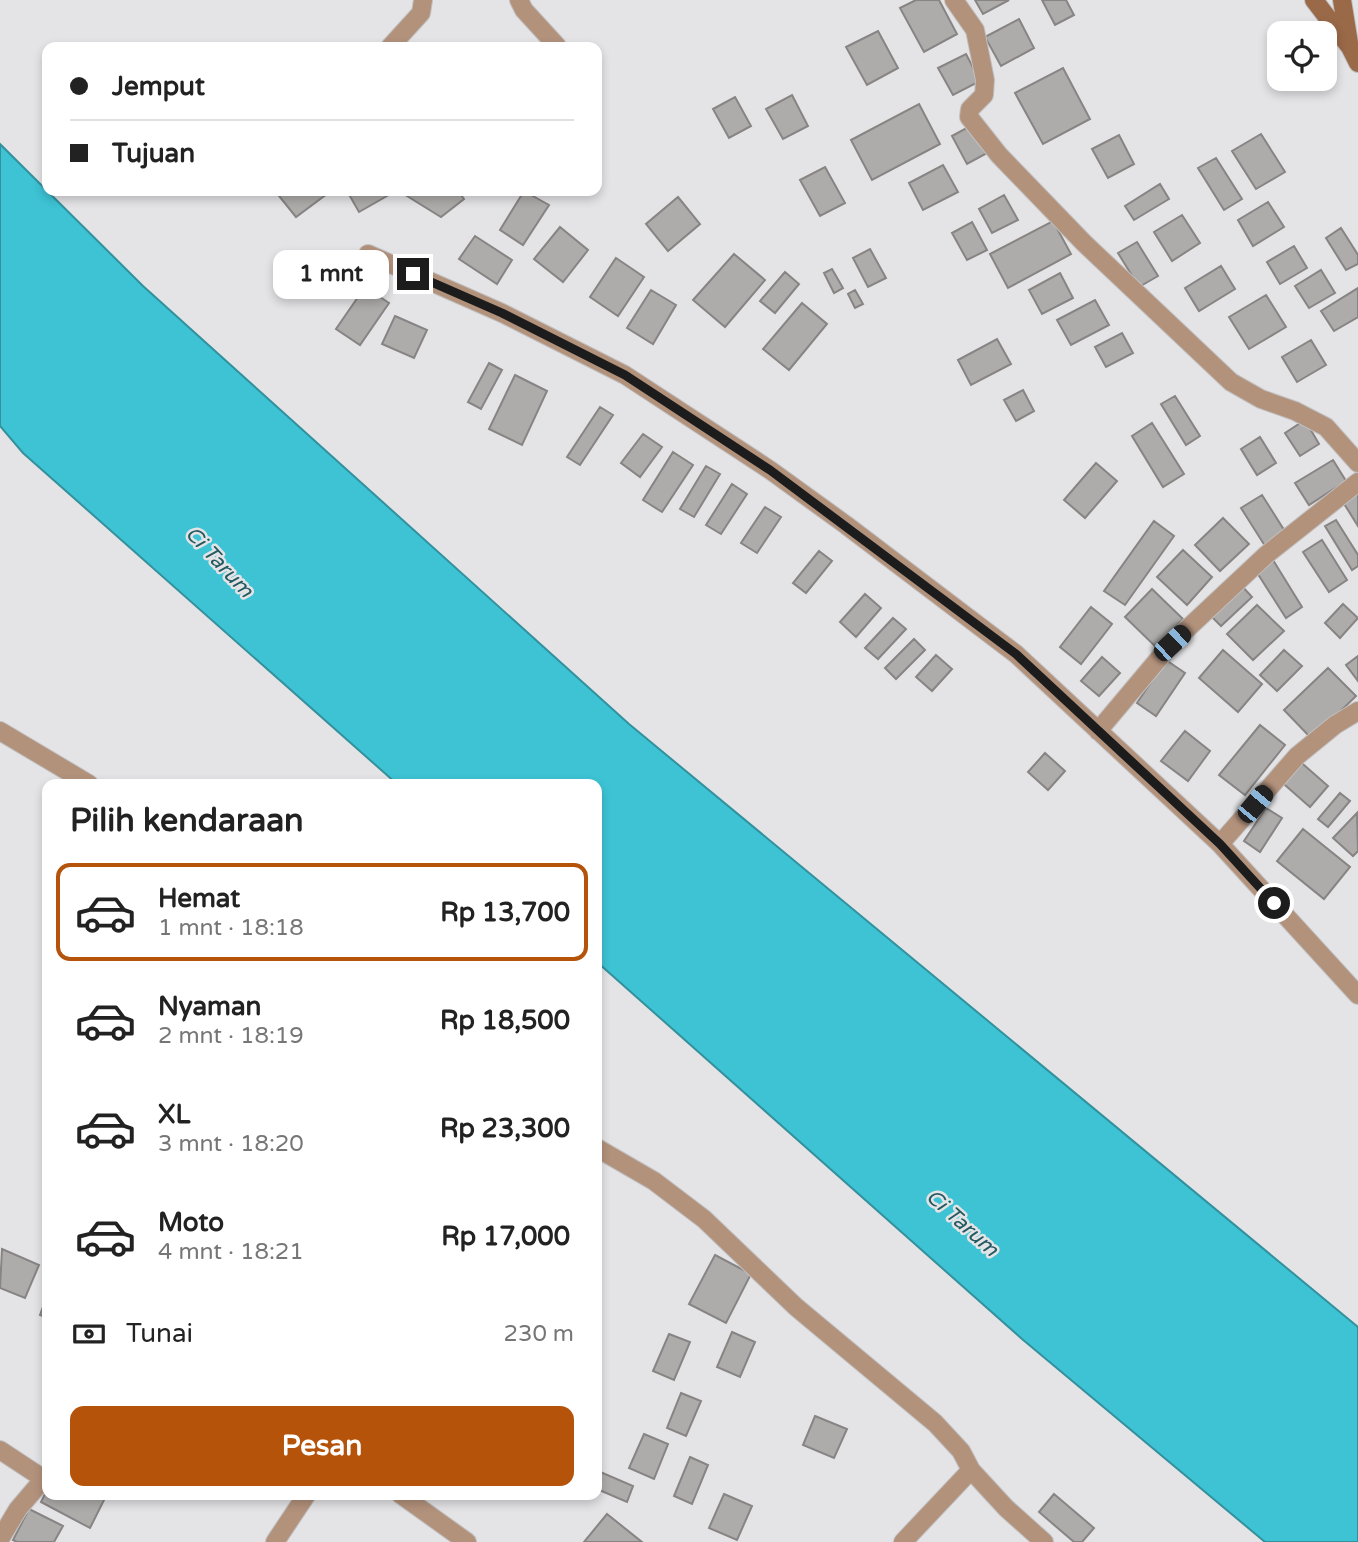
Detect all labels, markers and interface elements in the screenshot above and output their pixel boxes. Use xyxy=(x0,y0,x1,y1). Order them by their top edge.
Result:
map controls xyxy=(1267,21,1337,91)
button: locate xyxy=(1267,21,1337,91)
text: Jemput xyxy=(112,71,205,102)
text: Tujuan xyxy=(112,138,195,169)
callout: 1 mnt xyxy=(273,250,388,298)
route end xyxy=(397,258,429,290)
text: 1 mnt xyxy=(299,260,363,288)
water label: Ci Tarum xyxy=(180,521,259,603)
car xyxy=(1150,621,1195,665)
car xyxy=(1234,781,1277,827)
text: Pilih kendaraan xyxy=(70,802,304,840)
icon: car xyxy=(74,881,137,944)
text: Hemat xyxy=(158,883,240,914)
route start xyxy=(1258,887,1290,919)
text: Rp 13,700 xyxy=(440,897,570,928)
text: 1 mnt · 18:18 xyxy=(158,914,304,942)
icon: car xyxy=(74,989,137,1052)
text: Nyaman xyxy=(158,991,261,1022)
text: Rp 18,500 xyxy=(440,1005,570,1036)
text: 2 mnt · 18:19 xyxy=(158,1022,304,1050)
icon: car xyxy=(74,1097,137,1160)
text: XL xyxy=(158,1099,190,1130)
text: Rp 23,300 xyxy=(440,1113,570,1144)
text: 3 mnt · 18:20 xyxy=(158,1130,304,1158)
water label: Ci Tarum xyxy=(921,1184,1004,1262)
icon: car xyxy=(74,1205,137,1268)
text: Moto xyxy=(158,1207,224,1238)
text: Rp 17,000 xyxy=(441,1221,570,1252)
text: 4 mnt · 18:21 xyxy=(158,1238,304,1266)
icon: cash xyxy=(70,1315,108,1353)
text: Tunai xyxy=(126,1318,193,1349)
text: 230 m xyxy=(504,1320,574,1348)
button: Pesan xyxy=(70,1406,574,1486)

